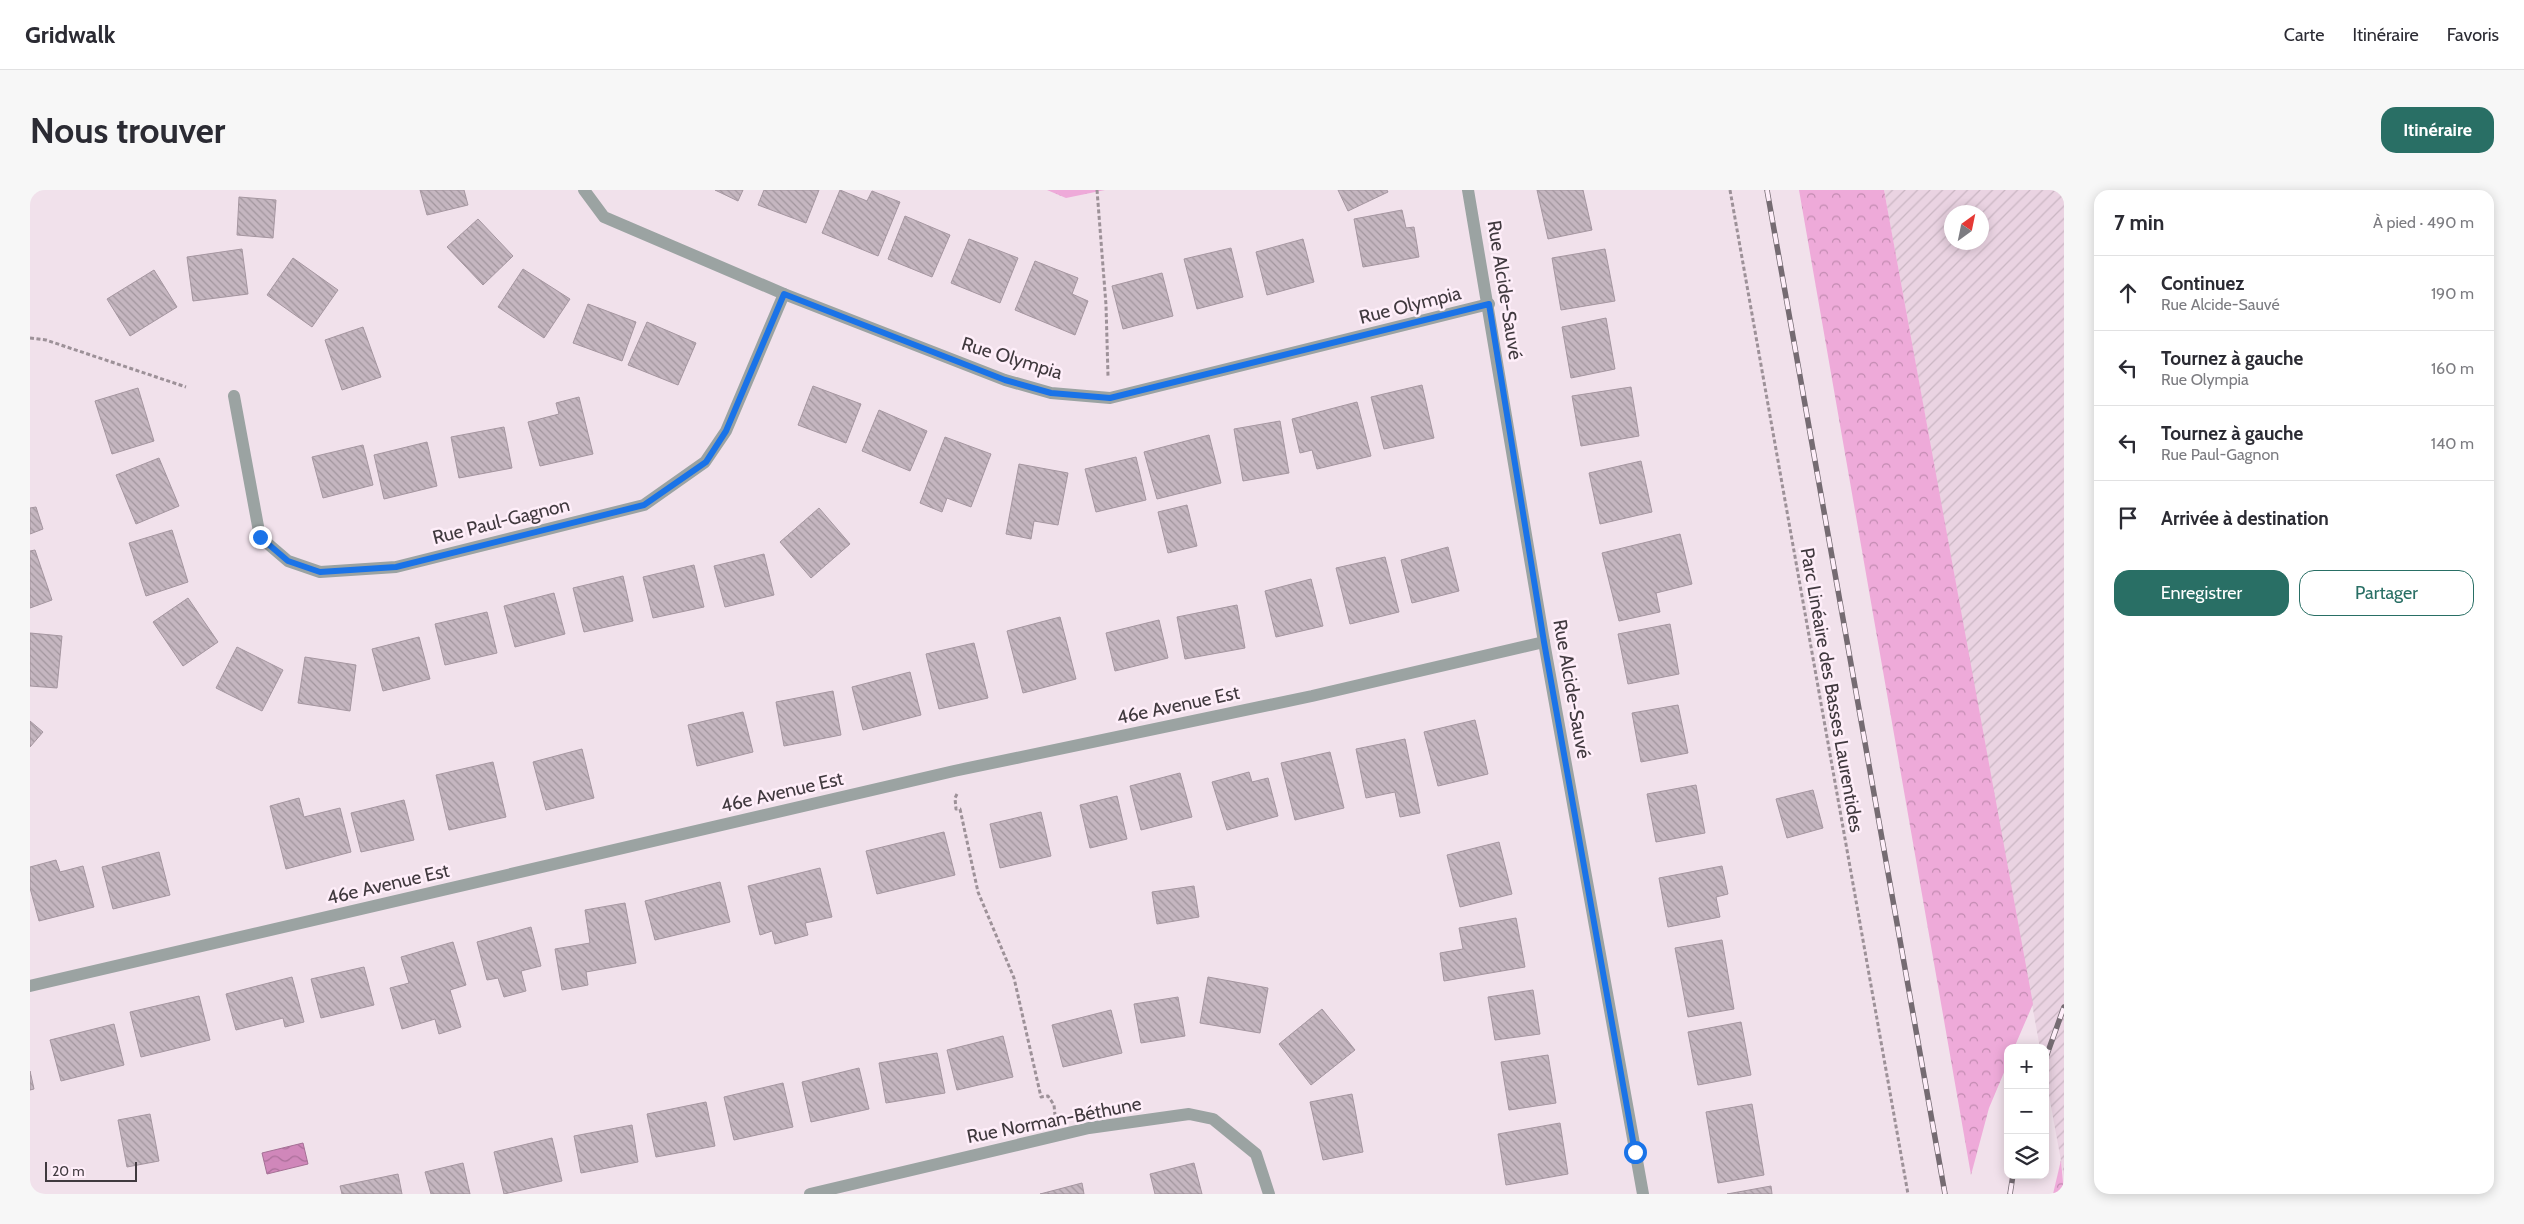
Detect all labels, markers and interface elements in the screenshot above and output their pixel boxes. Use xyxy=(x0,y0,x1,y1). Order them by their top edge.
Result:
text: Gridwalk xyxy=(25,20,115,49)
text: Carte xyxy=(2284,24,2324,46)
text: Itinéraire xyxy=(2352,24,2419,46)
text: Favoris xyxy=(2447,24,2499,46)
button: Itinéraire xyxy=(2381,107,2494,153)
text: Nous trouver xyxy=(30,109,225,152)
north arrow xyxy=(1944,205,1989,250)
text: 7 min xyxy=(2114,210,2164,235)
text: À pied · 490 m xyxy=(2373,213,2474,232)
street label: Rue Alcide-Sauvé xyxy=(1483,219,1527,362)
text: Continuez xyxy=(2161,272,2244,295)
icon: ahead xyxy=(2114,279,2142,307)
street label: Rue Olympia xyxy=(1357,281,1463,329)
text: 190 m xyxy=(2431,284,2474,303)
text: Rue Alcide-Sauvé xyxy=(2161,295,2280,314)
street label: Rue Olympia xyxy=(959,332,1065,384)
text: Tournez à gauche xyxy=(2161,347,2303,370)
icon: left xyxy=(2114,354,2142,382)
text: 160 m xyxy=(2431,359,2474,378)
text: Rue Olympia xyxy=(2161,370,2249,389)
text: Tournez à gauche xyxy=(2161,422,2303,445)
icon: left xyxy=(2114,429,2142,457)
text: 140 m xyxy=(2431,434,2474,453)
text: Rue Paul-Gagnon xyxy=(2161,445,2279,464)
street label: Rue Paul-Gagnon xyxy=(430,493,572,549)
icon: arrive xyxy=(2114,504,2142,532)
text: Arrivée à destination xyxy=(2161,507,2329,530)
route end xyxy=(249,526,272,549)
street label: Parc Linéaire des Basses Laurentides xyxy=(1796,546,1868,834)
button: Enregistrer xyxy=(2114,570,2289,616)
button: Partager xyxy=(2299,570,2474,616)
street label: Rue Alcide-Sauvé xyxy=(1548,618,1596,761)
street label: 46e Avenue Est xyxy=(1114,681,1242,729)
street label: 46e Avenue Est xyxy=(719,767,846,817)
street label: 46e Avenue Est xyxy=(325,859,452,909)
map controls xyxy=(2004,1044,2049,1179)
button: + xyxy=(2004,1044,2049,1089)
button: − xyxy=(2004,1089,2049,1134)
street label: Rue Norman-Béthune xyxy=(965,1092,1143,1148)
button: layers xyxy=(2004,1134,2049,1179)
route start xyxy=(1624,1141,1647,1164)
scale bar xyxy=(45,1159,138,1182)
text: 20 m xyxy=(52,1162,85,1180)

